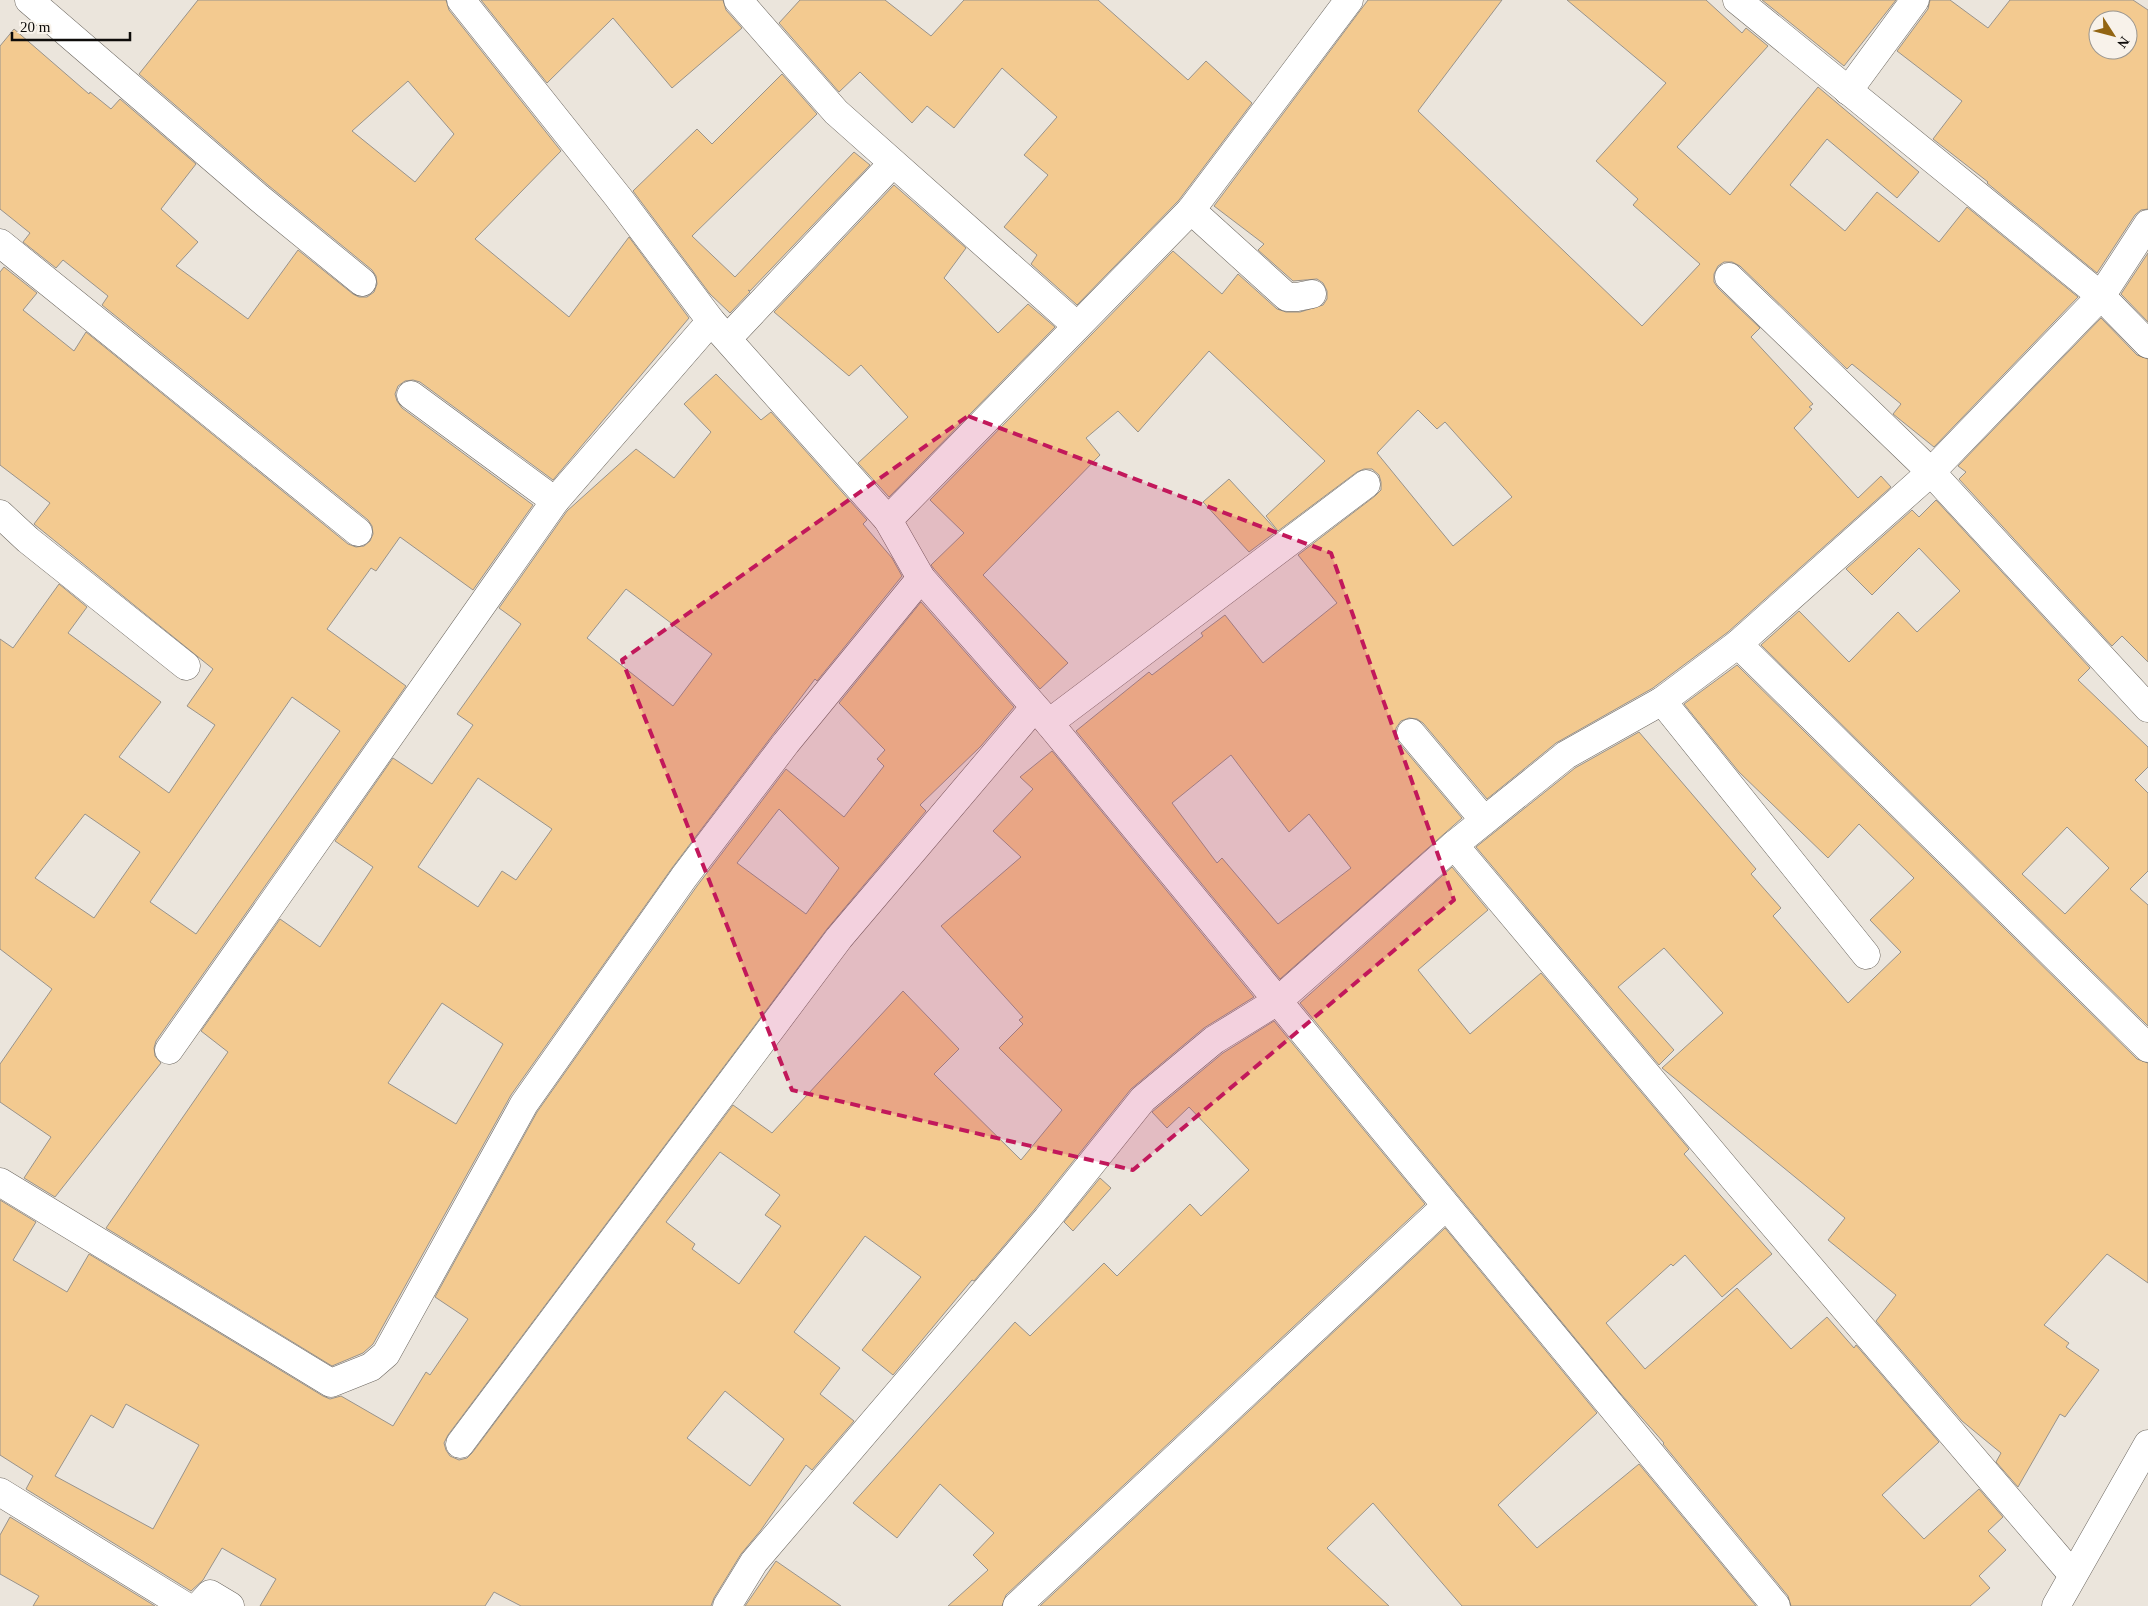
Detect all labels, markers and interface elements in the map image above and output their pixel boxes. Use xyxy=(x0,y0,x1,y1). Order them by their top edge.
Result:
scale bar xyxy=(12,10,130,42)
north arrow xyxy=(2088,10,2138,60)
text: 20 m xyxy=(20,19,51,35)
text: N xyxy=(2114,34,2132,51)

